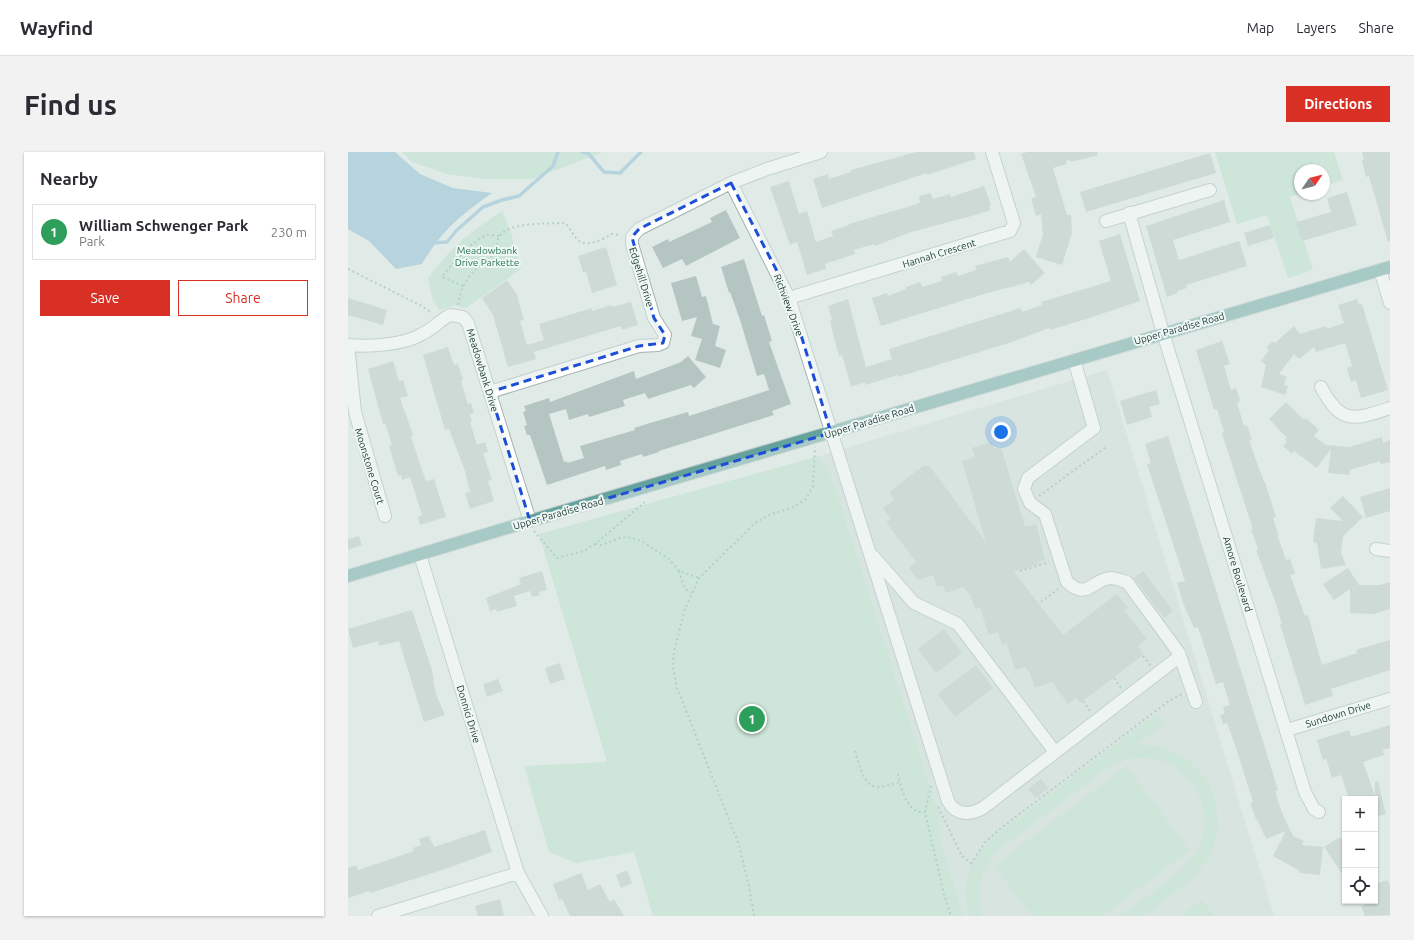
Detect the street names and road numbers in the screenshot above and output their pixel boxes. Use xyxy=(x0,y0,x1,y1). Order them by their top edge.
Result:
street label: Hannah Crescent xyxy=(901,237,977,270)
street label: Edgehill Drive xyxy=(627,246,656,308)
street label: Richview Drive xyxy=(772,273,805,338)
street label: Upper Paradise Road xyxy=(1133,310,1226,347)
street label: Meadowbank Drive xyxy=(465,327,500,413)
street label: Upper Paradise Road xyxy=(823,402,916,440)
street label: Moonstone Court xyxy=(353,427,386,506)
street label: Upper Paradise Road xyxy=(512,495,605,532)
street label: Amore Boulevard xyxy=(1221,535,1254,613)
street label: Donnici Drive xyxy=(455,684,483,744)
street label: Sundown Drive xyxy=(1304,699,1372,730)

